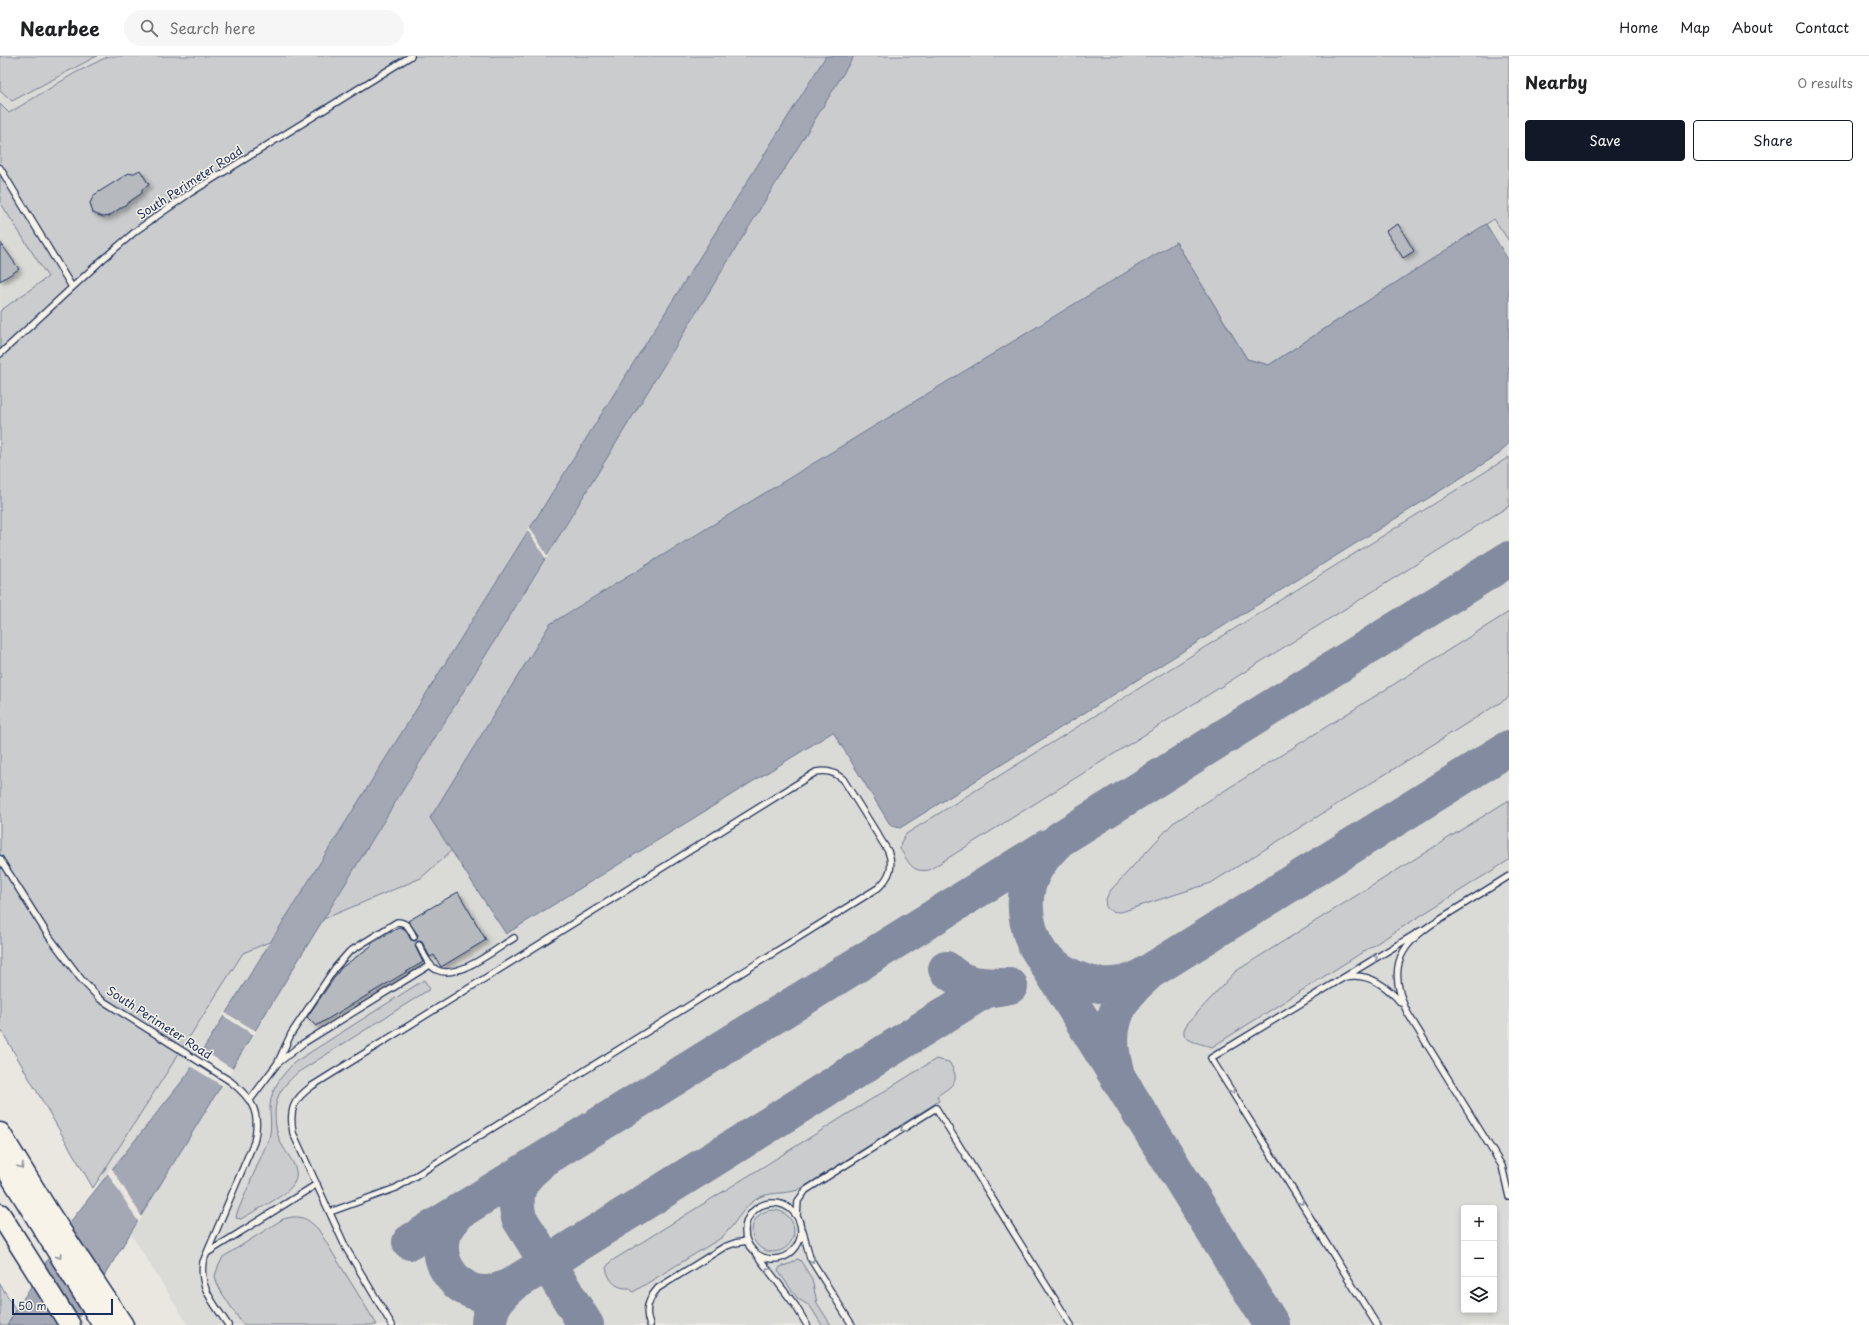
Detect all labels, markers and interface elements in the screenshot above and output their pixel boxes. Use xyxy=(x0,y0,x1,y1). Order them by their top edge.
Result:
search box xyxy=(124,10,404,46)
text: Nearbee xyxy=(20,14,100,42)
text: Search here xyxy=(170,16,255,39)
icon: search xyxy=(138,17,160,39)
text: Home xyxy=(1619,17,1658,38)
text: Map xyxy=(1680,17,1710,38)
text: About xyxy=(1732,17,1773,38)
text: Contact xyxy=(1795,17,1849,38)
text: Nearby xyxy=(1525,69,1587,95)
text: 0 results xyxy=(1798,73,1853,92)
button: Save xyxy=(1525,120,1685,161)
button: Share xyxy=(1693,120,1853,161)
street label: South Perimeter Road xyxy=(133,141,246,223)
one-way arrow xyxy=(1371,955,1378,963)
street label: South Perimeter Road xyxy=(103,981,216,1063)
one-way arrow xyxy=(1227,1087,1235,1094)
one-way arrow xyxy=(900,1124,907,1131)
one-way arrow xyxy=(16,1162,23,1169)
one-way arrow xyxy=(1296,1198,1303,1205)
map controls xyxy=(1461,1205,1497,1313)
button: + xyxy=(1461,1205,1497,1241)
button: − xyxy=(1461,1241,1497,1277)
one-way arrow xyxy=(55,1252,62,1259)
one-way arrow xyxy=(807,1256,815,1263)
one-way arrow xyxy=(766,1268,773,1275)
button: layers xyxy=(1461,1277,1497,1313)
scale bar xyxy=(12,1297,113,1316)
text: 50 m xyxy=(18,1297,47,1314)

